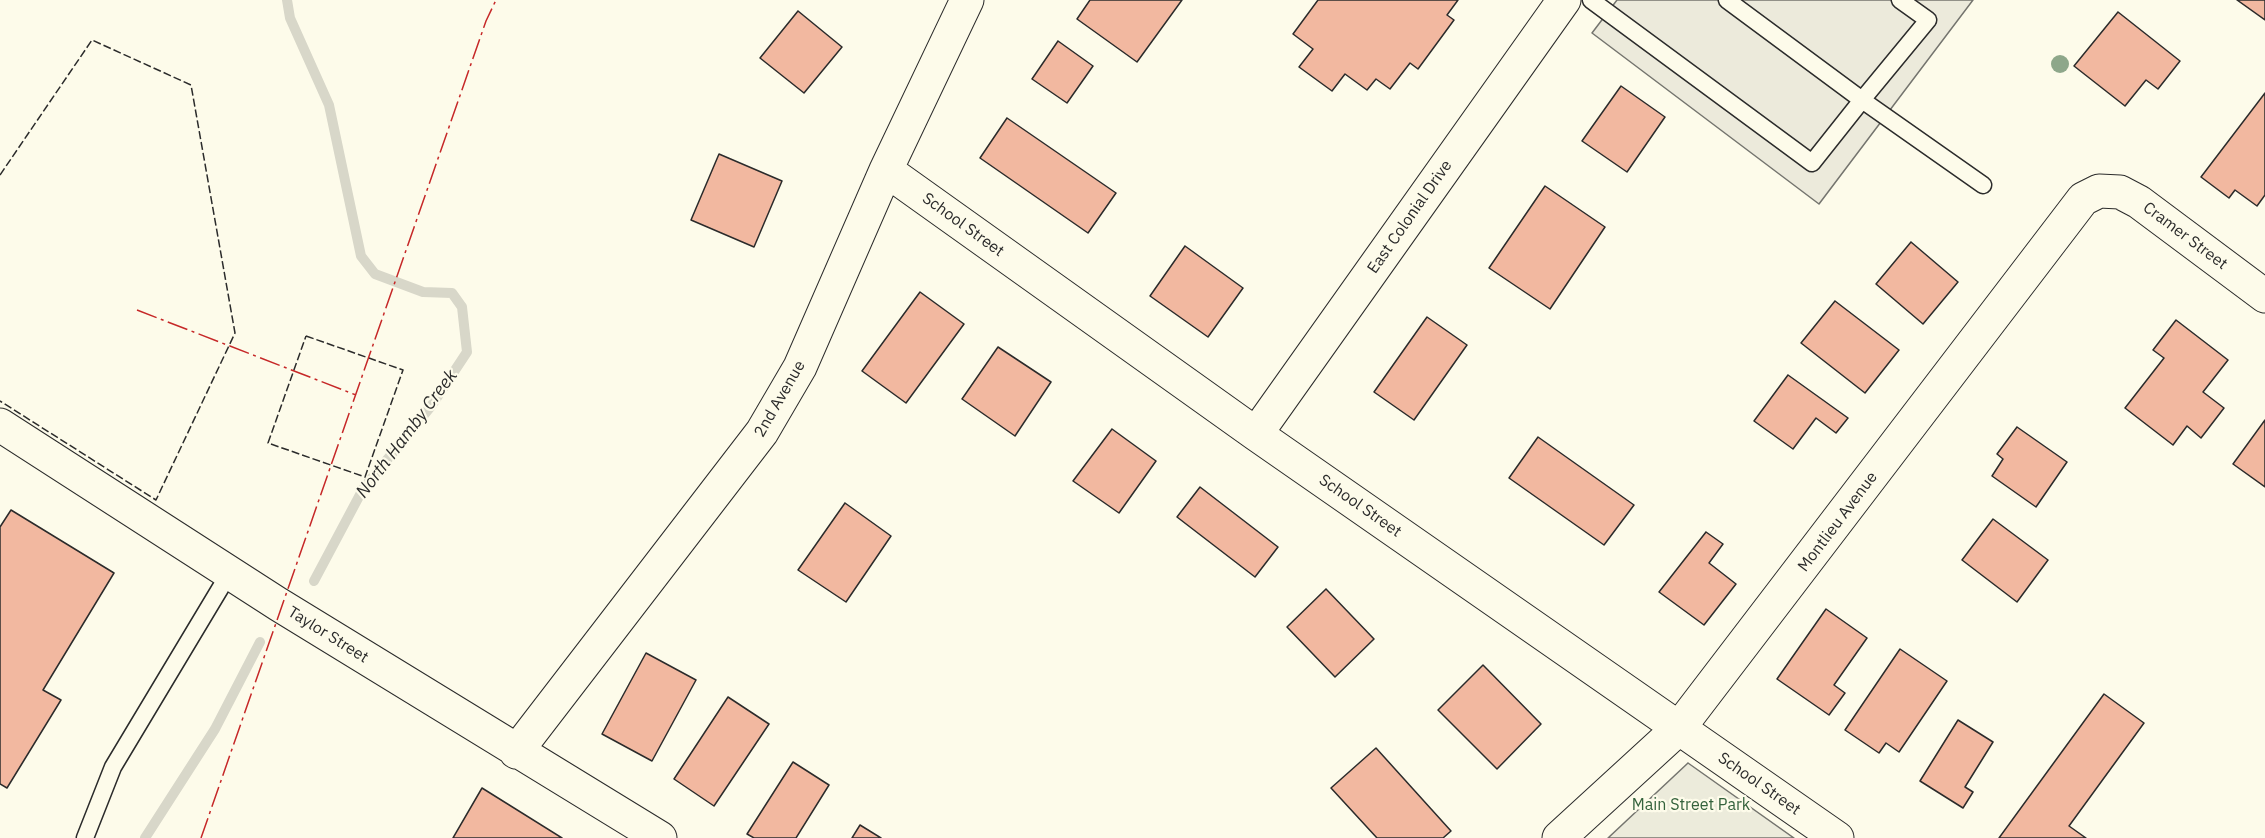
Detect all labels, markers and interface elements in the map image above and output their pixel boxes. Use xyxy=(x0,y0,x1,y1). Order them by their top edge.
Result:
street label: East Colonial Drive xyxy=(1364,157,1456,277)
street label: School Street xyxy=(918,189,1008,261)
street label: Cramer Street xyxy=(2139,198,2231,274)
street label: 2nd Avenue xyxy=(750,357,810,441)
water label: North Hamby Creek xyxy=(352,366,462,502)
street label: Montlieu Avenue xyxy=(1794,468,1882,576)
street label: School Street xyxy=(1315,470,1405,542)
street label: Taylor Street xyxy=(284,603,372,667)
street label: School Street xyxy=(1714,748,1804,820)
park label: Main Street Park xyxy=(1632,795,1750,815)

